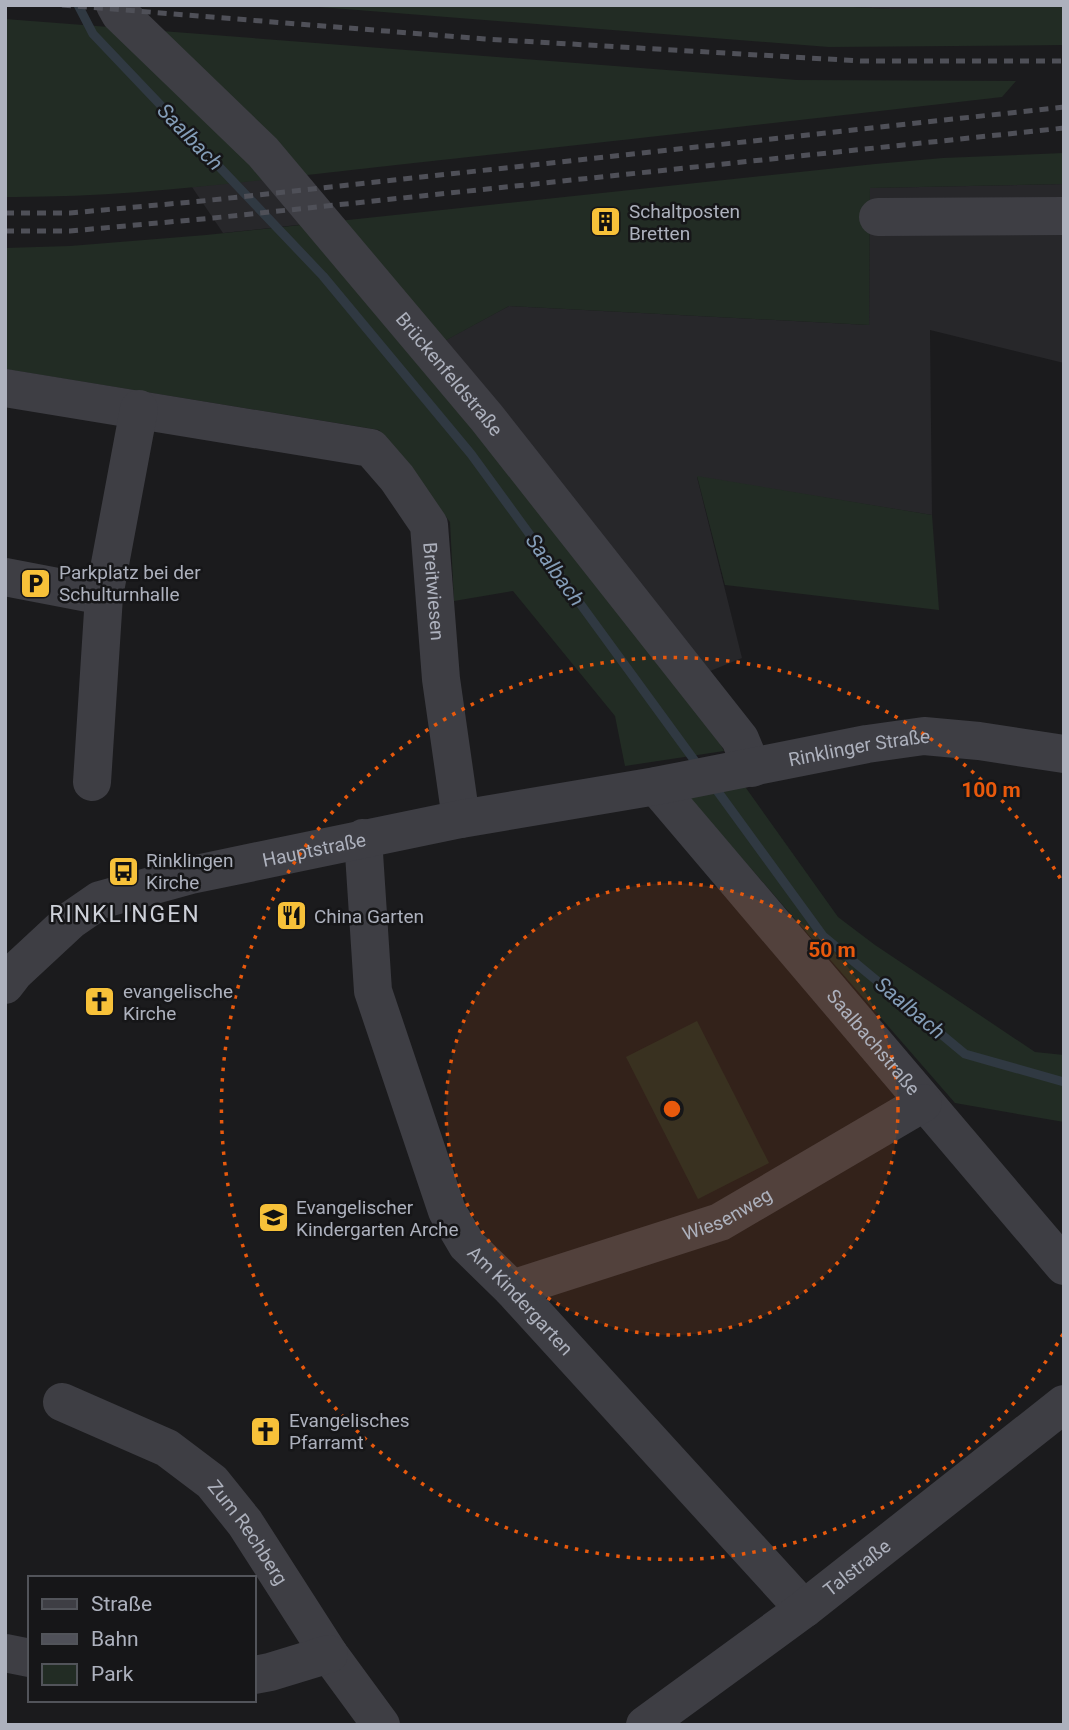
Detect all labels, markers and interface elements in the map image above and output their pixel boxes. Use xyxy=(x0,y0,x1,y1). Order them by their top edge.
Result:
water label: Saalbach xyxy=(152,99,228,175)
place label: Schaltposten Bretten xyxy=(629,200,740,245)
building icon: Schaltposten Bretten xyxy=(589,205,623,239)
street label: Brückenfeldstraße xyxy=(391,307,508,440)
water label: Saalbach xyxy=(521,529,589,611)
street label: Breitwiesen xyxy=(419,541,449,641)
place label: Parkplatz bei der Schulturnhalle xyxy=(59,561,201,606)
parking icon: Parkplatz bei der Schulturnhalle xyxy=(19,566,53,600)
street label: Rinklinger Straße xyxy=(786,724,931,771)
text: 100 m xyxy=(961,778,1021,802)
street label: Hauptstraße xyxy=(260,828,368,871)
place label: Rinklingen Kirche xyxy=(146,849,233,894)
bus stop icon: Rinklingen Kirche xyxy=(106,854,140,888)
restaurant icon: China Garten xyxy=(274,899,308,933)
district label: RINKLINGEN xyxy=(49,901,201,928)
place label: China Garten xyxy=(314,905,424,928)
text: 50 m xyxy=(808,938,856,962)
water label: Saalbach xyxy=(870,972,950,1044)
place label: evangelische Kirche xyxy=(123,980,233,1025)
street label: Saalbachstraße xyxy=(822,984,925,1100)
church icon: evangelische Kirche xyxy=(83,985,117,1019)
centre of rings xyxy=(660,1097,684,1121)
street label: Wiesenweg xyxy=(679,1183,776,1245)
place label: Evangelischer Kindergarten Arche xyxy=(296,1196,459,1241)
school or university icon: Evangelischer Kindergarten Arche xyxy=(256,1201,290,1235)
street label: Am Kindergarten xyxy=(463,1241,578,1360)
place label: Evangelisches Pfarramt xyxy=(289,1409,410,1454)
church icon: Evangelisches Pfarramt xyxy=(249,1414,283,1448)
street label: Zum Rechberg xyxy=(203,1475,293,1589)
street label: Talstraße xyxy=(819,1534,895,1601)
legend xyxy=(28,1576,256,1702)
text: Straße xyxy=(91,1592,152,1616)
text: Bahn xyxy=(91,1627,139,1651)
text: Park xyxy=(91,1662,134,1686)

